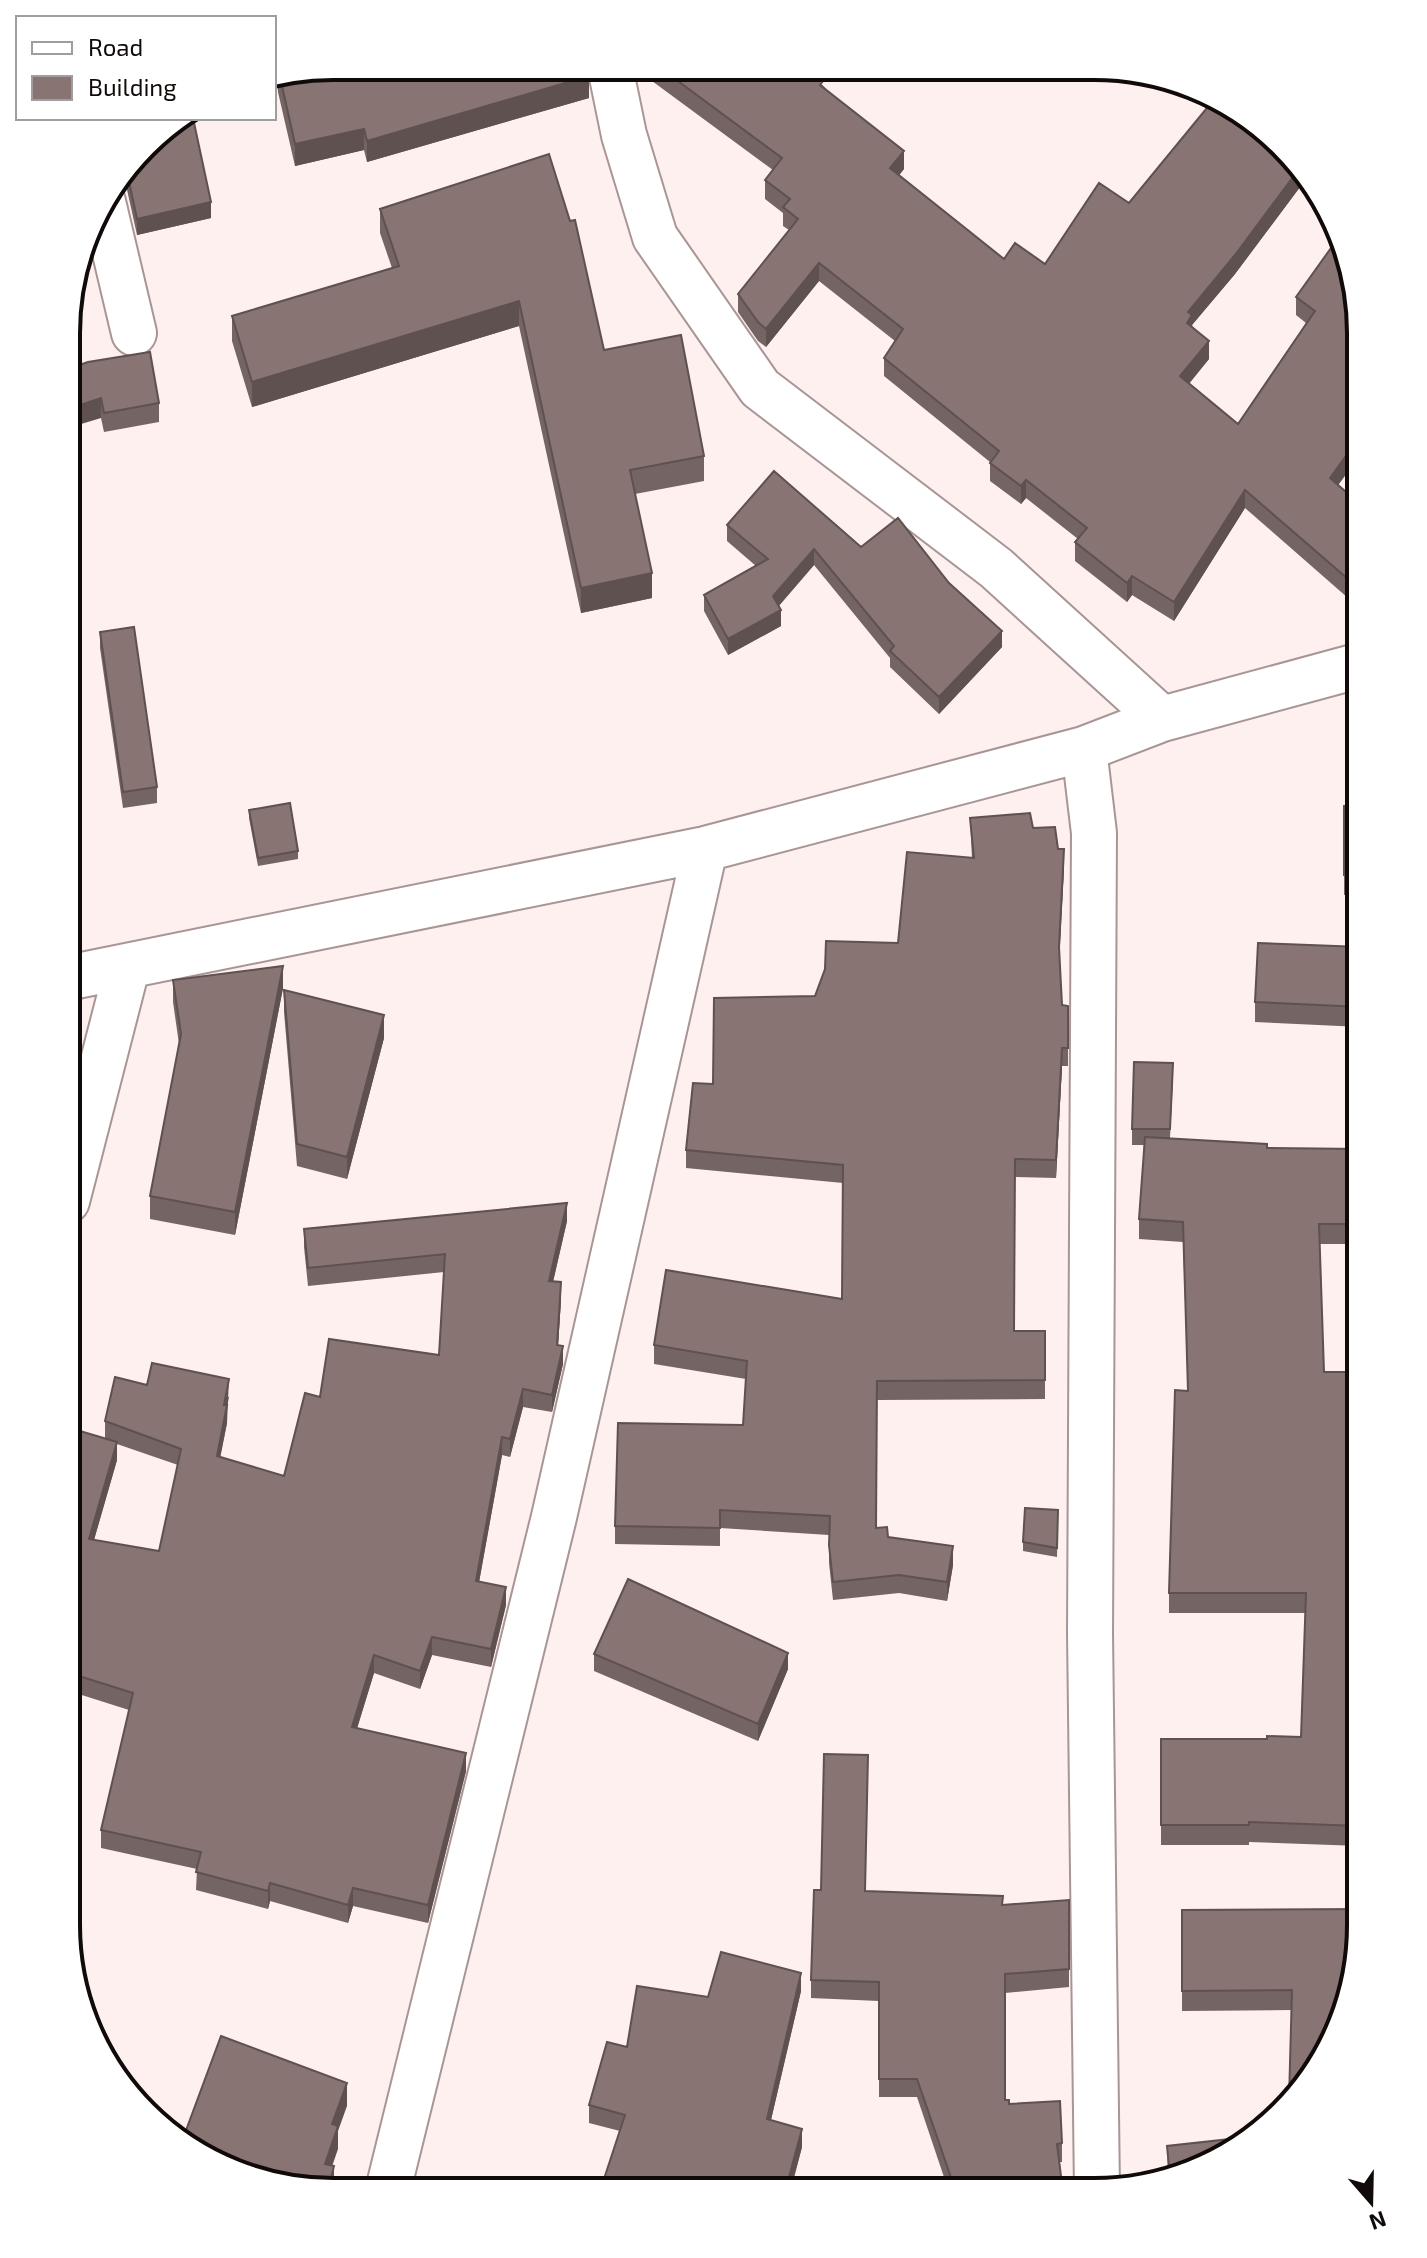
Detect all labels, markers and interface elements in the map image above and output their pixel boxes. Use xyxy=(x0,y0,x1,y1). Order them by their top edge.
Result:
legend xyxy=(16,16,276,120)
text: Road xyxy=(88,32,143,61)
text: Building xyxy=(88,72,177,101)
north arrow xyxy=(1331,2162,1411,2242)
text: N xyxy=(1366,2207,1390,2237)

